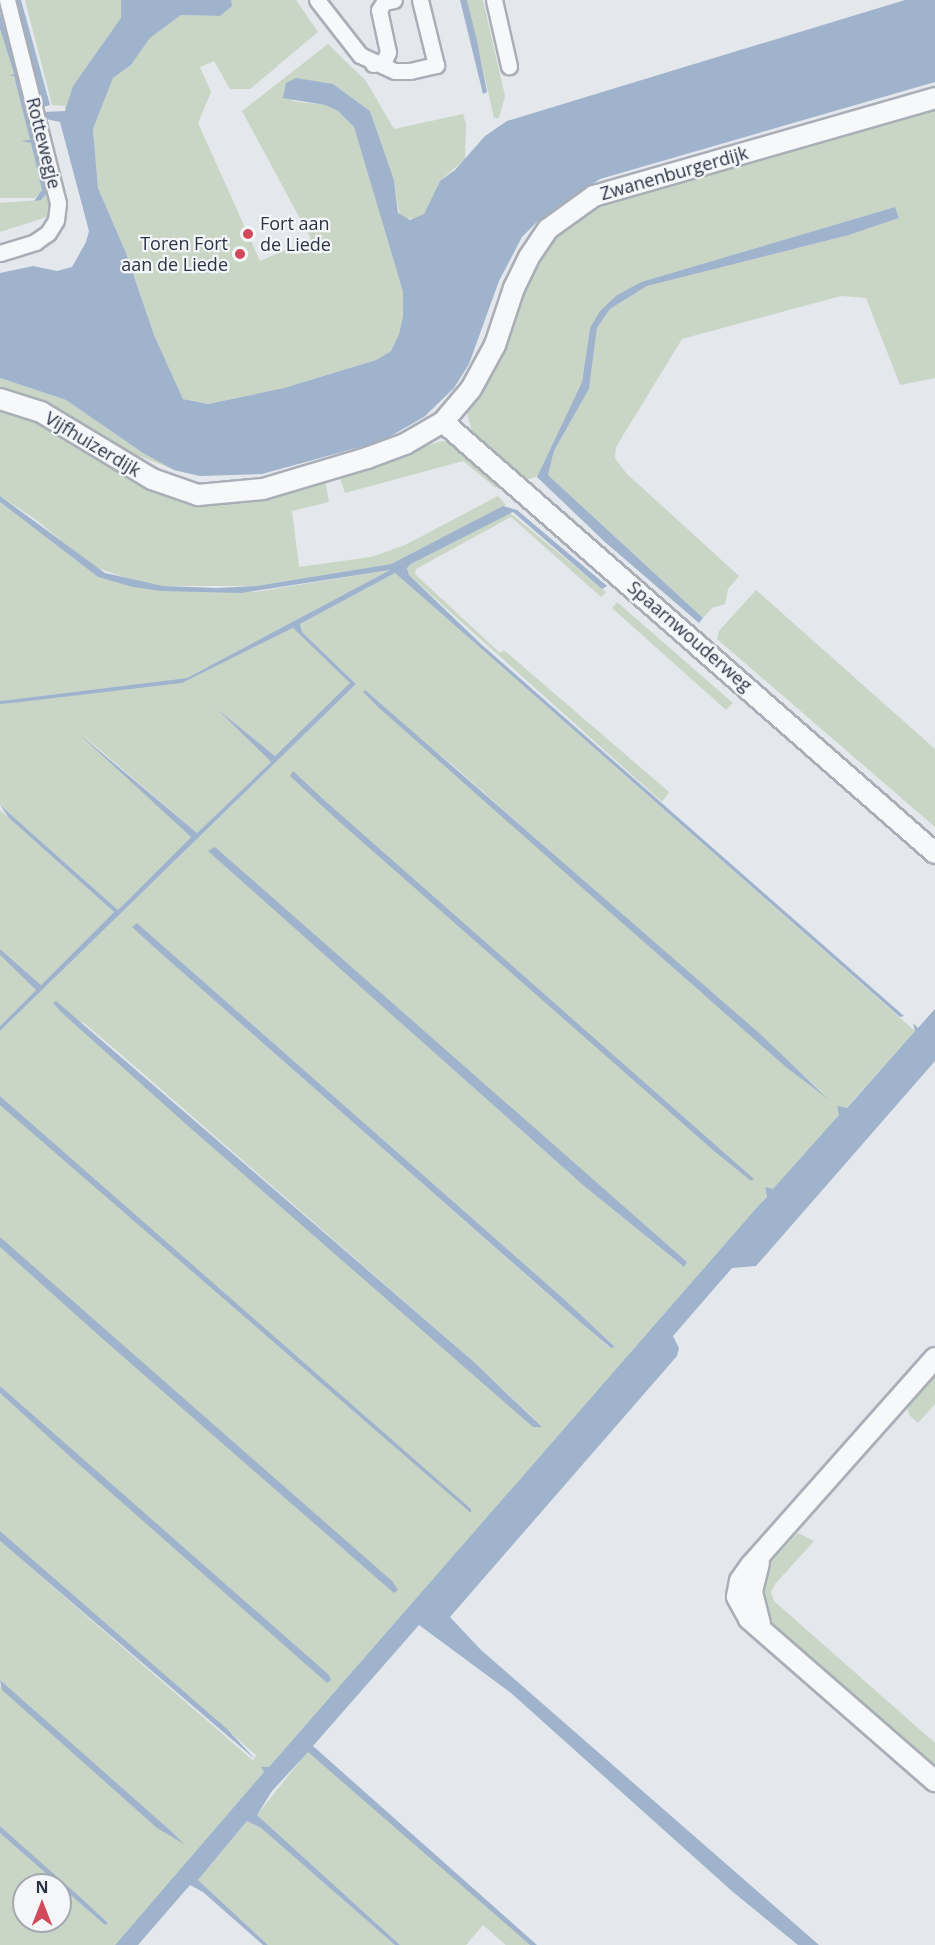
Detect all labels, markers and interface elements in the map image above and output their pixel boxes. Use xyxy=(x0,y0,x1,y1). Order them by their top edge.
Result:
street label: Rottewegje xyxy=(22,95,66,191)
street label: Zwanenburgerdijk xyxy=(598,142,750,204)
place label: Fort aan de Liede xyxy=(260,213,331,256)
marker: Fort aan de Liede xyxy=(241,227,255,241)
place label: Toren Fort aan de Liede xyxy=(121,233,228,276)
marker: Toren Fort aan de Liede xyxy=(233,247,247,261)
street label: Vijfhuizerdijk xyxy=(41,407,145,481)
street label: Spaarnwouderweg xyxy=(624,576,756,696)
north arrow xyxy=(12,1873,72,1933)
text: N xyxy=(35,1876,49,1898)

